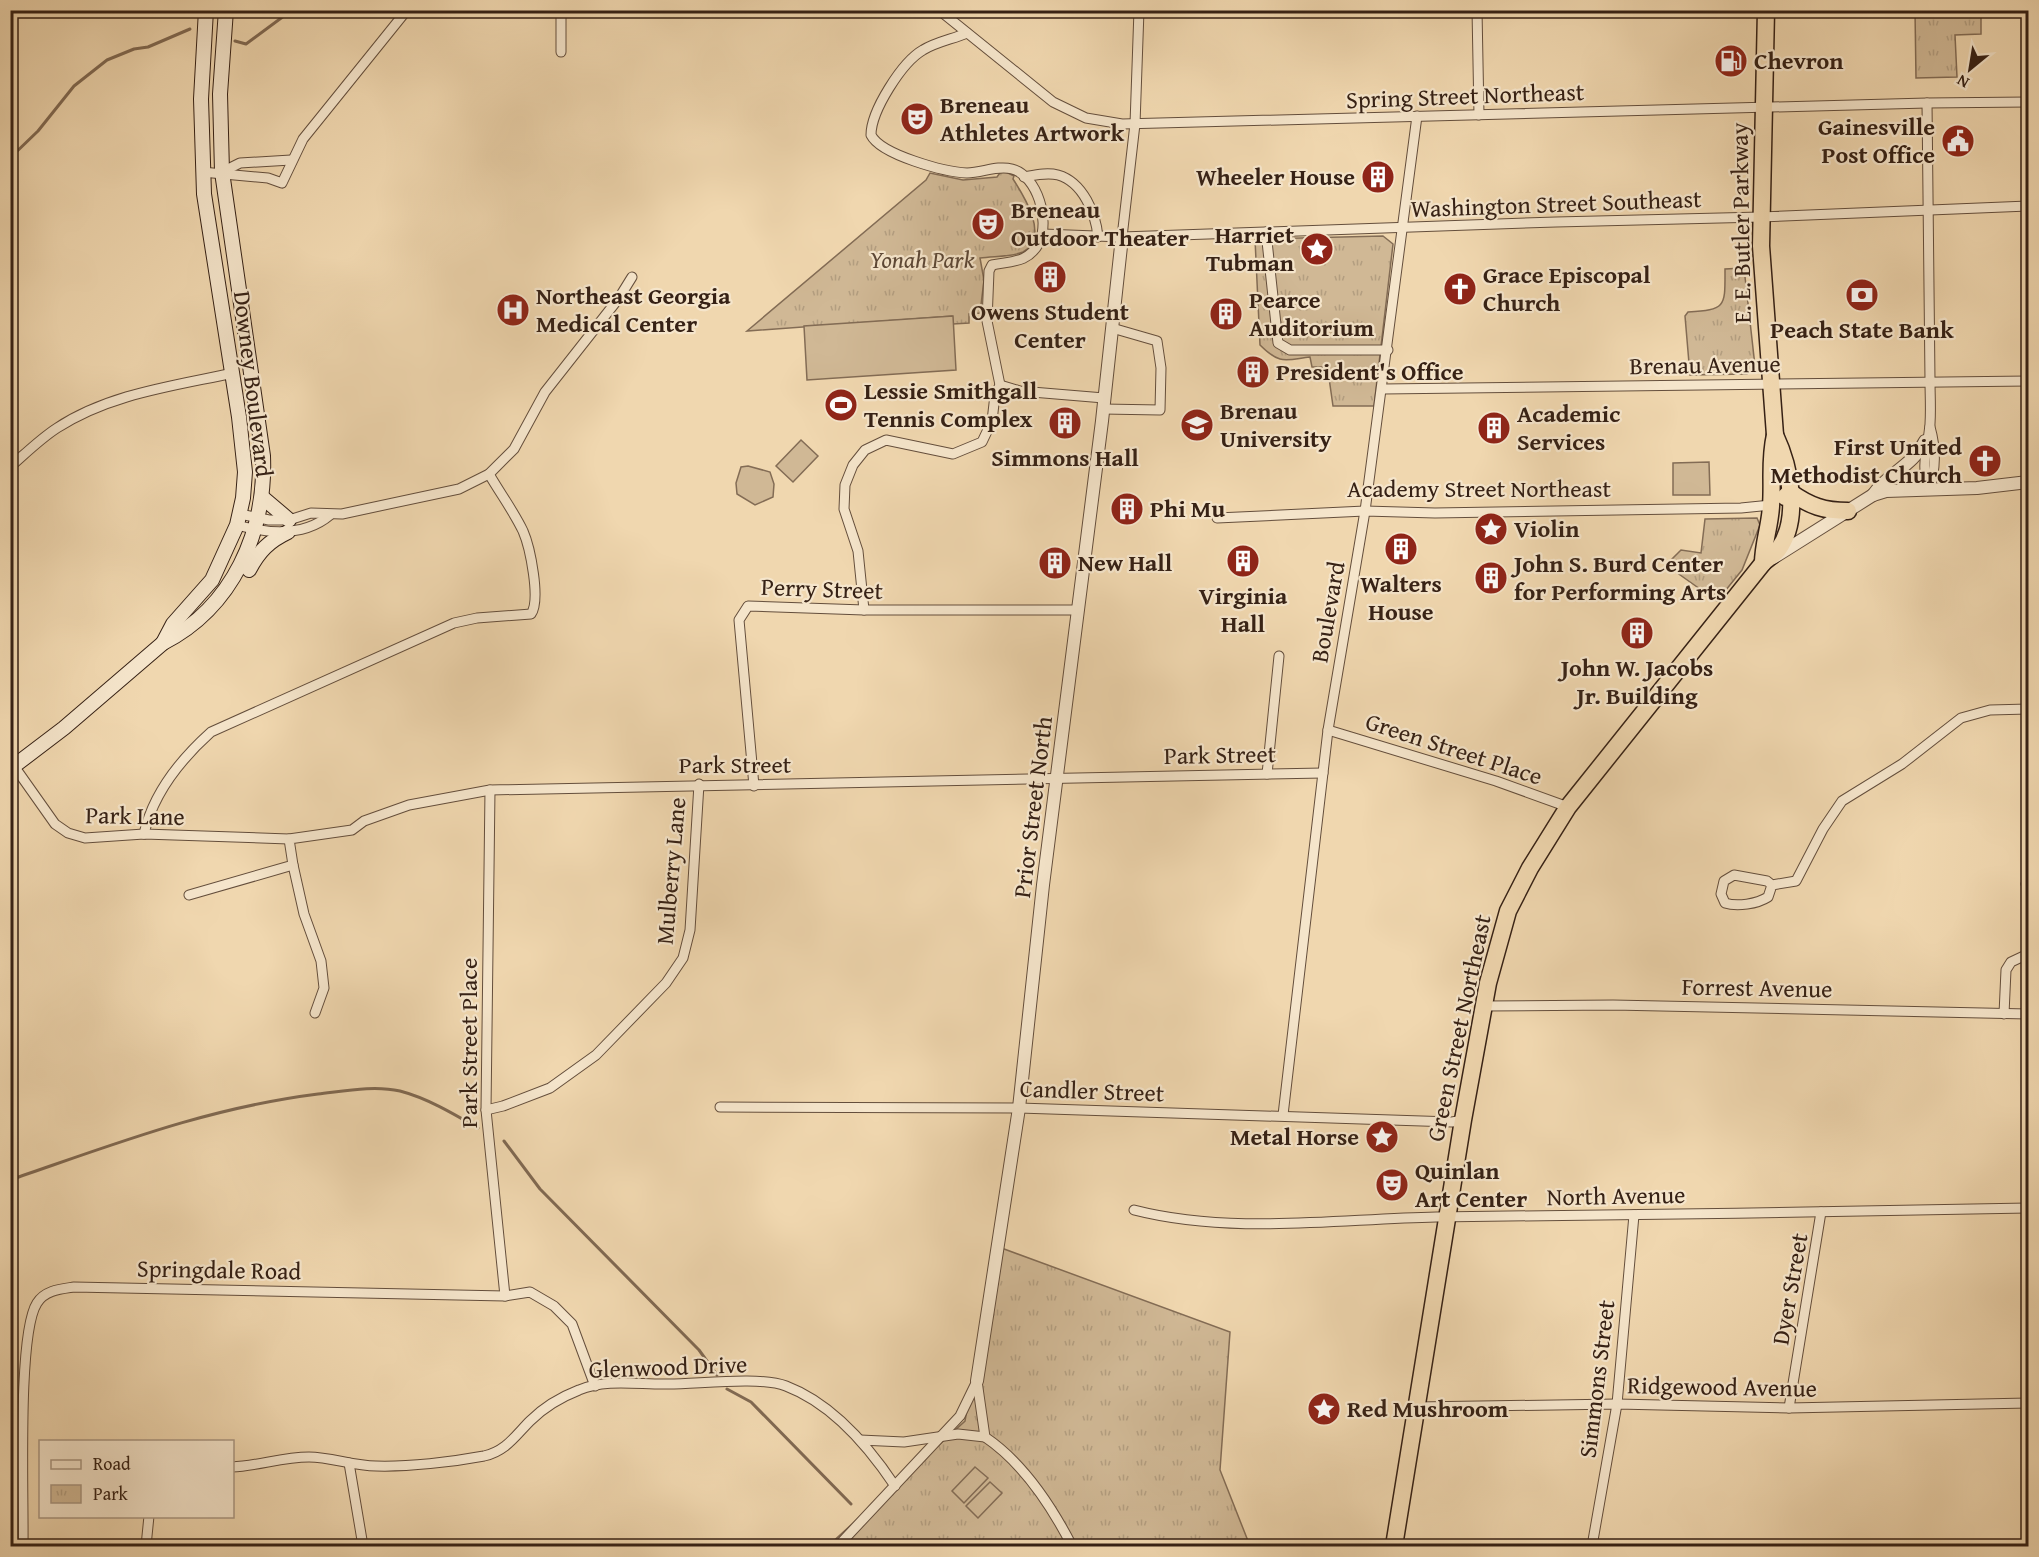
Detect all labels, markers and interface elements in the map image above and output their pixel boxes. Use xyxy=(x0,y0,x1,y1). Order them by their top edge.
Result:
north arrow xyxy=(1940,39,2000,99)
fuel station icon: Chevron xyxy=(1713,43,1749,79)
place label: Chevron xyxy=(1754,43,1843,78)
text: N xyxy=(1952,69,1973,95)
street label: Spring Street Northeast xyxy=(1345,74,1585,117)
place label: Breneau Athletes Artwork xyxy=(940,87,1124,150)
theatre icon: Breneau Athletes Artwork xyxy=(899,101,935,137)
place label: Gainesville Post Office xyxy=(1818,109,1935,172)
street label: E. E. Butler Parkway xyxy=(1721,122,1760,324)
public building icon: Gainesville Post Office xyxy=(1940,123,1976,159)
place label: Wheeler House xyxy=(1196,159,1355,194)
building icon: Wheeler House xyxy=(1360,159,1396,195)
street label: Washington Street Southeast xyxy=(1410,181,1703,226)
place label: Breneau Outdoor Theater xyxy=(1011,192,1189,255)
theatre icon: Breneau Outdoor Theater xyxy=(970,206,1006,242)
place label: Harriet Tubman xyxy=(1206,217,1294,280)
place icon: Harriet Tubman xyxy=(1299,231,1335,267)
park label: Yonah Park xyxy=(869,242,975,277)
place label: Grace Episcopal Church xyxy=(1483,257,1651,320)
building icon: Owens Student Center xyxy=(1032,259,1068,295)
church icon: Grace Episcopal Church xyxy=(1442,271,1478,307)
bank icon: Peach State Bank xyxy=(1844,277,1880,313)
place label: Northeast Georgia Medical Center xyxy=(536,278,731,341)
place label: Pearce Auditorium xyxy=(1249,282,1374,345)
street label: Downey Boulevard xyxy=(225,289,282,479)
hospital icon: Northeast Georgia Medical Center xyxy=(495,292,531,328)
place label: Owens Student Center xyxy=(971,294,1129,357)
building icon: Pearce Auditorium xyxy=(1208,296,1244,332)
place label: Peach State Bank xyxy=(1770,312,1954,347)
street label: Brenau Avenue xyxy=(1629,346,1781,383)
building icon: President's Office xyxy=(1235,354,1271,390)
place label: President's Office xyxy=(1276,354,1464,389)
place label: Lessie Smithgall Tennis Complex xyxy=(864,373,1038,436)
sports icon: Lessie Smithgall Tennis Complex xyxy=(823,387,859,423)
place label: Brenau University xyxy=(1220,393,1332,456)
place label: Academic Services xyxy=(1517,396,1620,459)
building icon: Simmons Hall xyxy=(1047,405,1083,441)
school or university icon: Brenau University xyxy=(1179,407,1215,443)
building icon: Academic Services xyxy=(1476,410,1512,446)
place label: First United Methodist Church xyxy=(1771,429,1962,492)
place label: Simmons Hall xyxy=(991,440,1139,475)
church icon: First United Methodist Church xyxy=(1967,443,2003,479)
street label: Academy Street Northeast xyxy=(1347,471,1611,506)
building icon: Phi Mu xyxy=(1109,491,1145,527)
place label: Phi Mu xyxy=(1150,491,1226,526)
place icon: Violin xyxy=(1473,511,1509,547)
place label: Violin xyxy=(1514,511,1579,546)
building icon: Walters House xyxy=(1383,531,1419,567)
building icon: Virginia Hall xyxy=(1225,543,1261,579)
building icon: New Hall xyxy=(1037,545,1073,581)
place label: New Hall xyxy=(1078,545,1173,580)
place label: John S. Burd Center for Performing Arts xyxy=(1510,546,1726,609)
street label: Boulevard xyxy=(1301,558,1354,665)
building icon: John S. Burd Center for Performing Arts xyxy=(1473,560,1509,596)
place label: Walters House xyxy=(1360,566,1442,629)
street label: Perry Street xyxy=(760,569,884,608)
place label: Virginia Hall xyxy=(1199,578,1288,641)
building icon: John W. Jacobs Jr. Building xyxy=(1619,615,1655,651)
place label: John W. Jacobs Jr. Building xyxy=(1557,650,1713,713)
street label: Green Street Place xyxy=(1361,703,1547,794)
street label: Prior Street North xyxy=(1004,714,1061,900)
street label: Park Street xyxy=(1164,736,1277,773)
street label: Park Street xyxy=(679,747,792,782)
street label: Mulberry Lane xyxy=(647,796,694,946)
street label: Park Lane xyxy=(85,797,185,834)
street label: Green Street Northeast xyxy=(1417,911,1500,1145)
street label: Park Street Place xyxy=(451,958,486,1128)
street label: Forrest Avenue xyxy=(1681,969,1833,1006)
street label: Candler Street xyxy=(1019,1070,1165,1111)
place label: Metal Horse xyxy=(1230,1119,1359,1154)
place icon: Metal Horse xyxy=(1364,1119,1400,1155)
place label: Quinlan Art Center xyxy=(1415,1153,1527,1216)
theatre icon: Quinlan Art Center xyxy=(1374,1167,1410,1203)
street label: North Avenue xyxy=(1546,1177,1686,1214)
street label: Dyer Street xyxy=(1762,1230,1817,1348)
street label: Springdale Road xyxy=(137,1251,302,1288)
street label: Simmons Street xyxy=(1569,1297,1624,1460)
street label: Glenwood Drive xyxy=(588,1346,748,1387)
street label: Ridgewood Avenue xyxy=(1627,1367,1817,1406)
place icon: Red Mushroom xyxy=(1306,1391,1342,1427)
place label: Red Mushroom xyxy=(1347,1391,1509,1426)
legend xyxy=(39,1440,234,1518)
text: Road xyxy=(93,1450,131,1477)
text: Park xyxy=(93,1480,129,1507)

